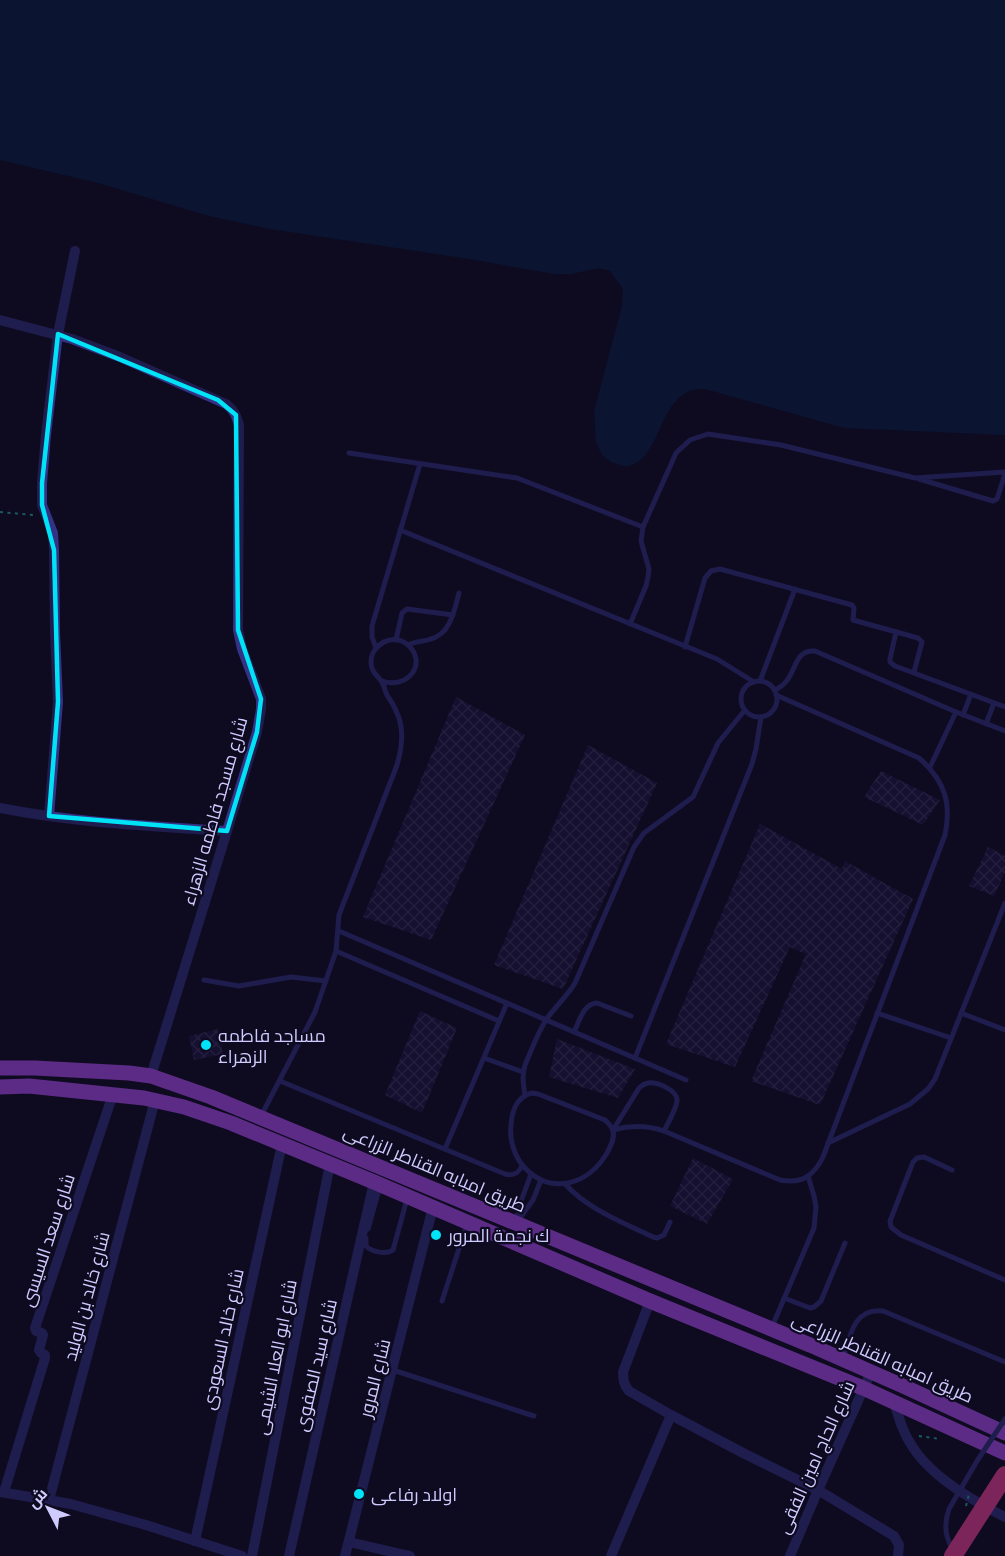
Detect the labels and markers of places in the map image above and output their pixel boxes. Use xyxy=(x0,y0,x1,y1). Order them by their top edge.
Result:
place label: مساجد فاطمه الزهراء xyxy=(218,1023,326,1068)
marker: مساجد فاطمه الزهراء xyxy=(199,1038,213,1052)
place label: ك نجمة المرور xyxy=(447,1223,549,1247)
marker: ك نجمة المرور xyxy=(429,1228,443,1242)
place label: اولاد رفاعى xyxy=(371,1482,457,1506)
marker: اولاد رفاعى xyxy=(352,1487,366,1501)

